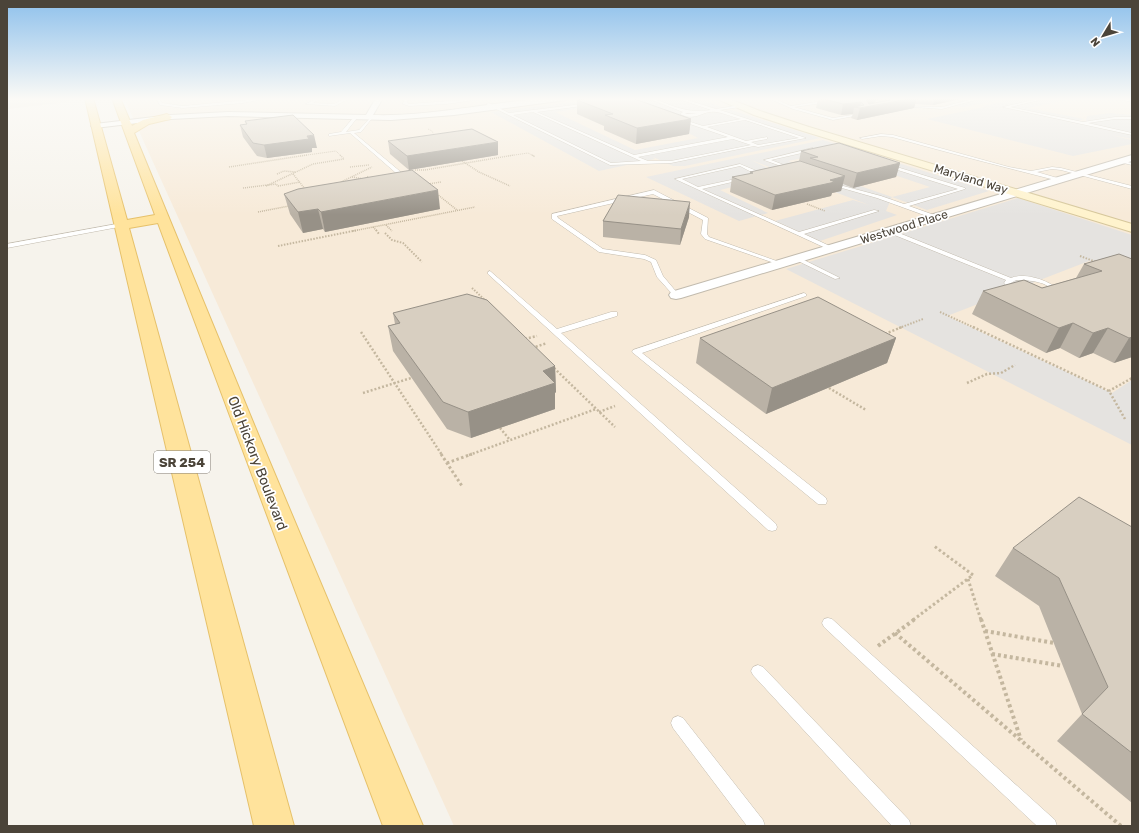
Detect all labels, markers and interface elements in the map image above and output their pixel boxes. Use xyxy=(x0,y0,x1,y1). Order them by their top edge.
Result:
north arrow xyxy=(1083,16,1123,56)
text: N xyxy=(1088,35,1103,49)
street label: Maryland Way xyxy=(932,161,1010,197)
street label: Westwood Place xyxy=(859,207,950,247)
street label: Old Hickory Boulevard xyxy=(224,394,291,533)
road number: SR 254 xyxy=(154,451,210,473)

